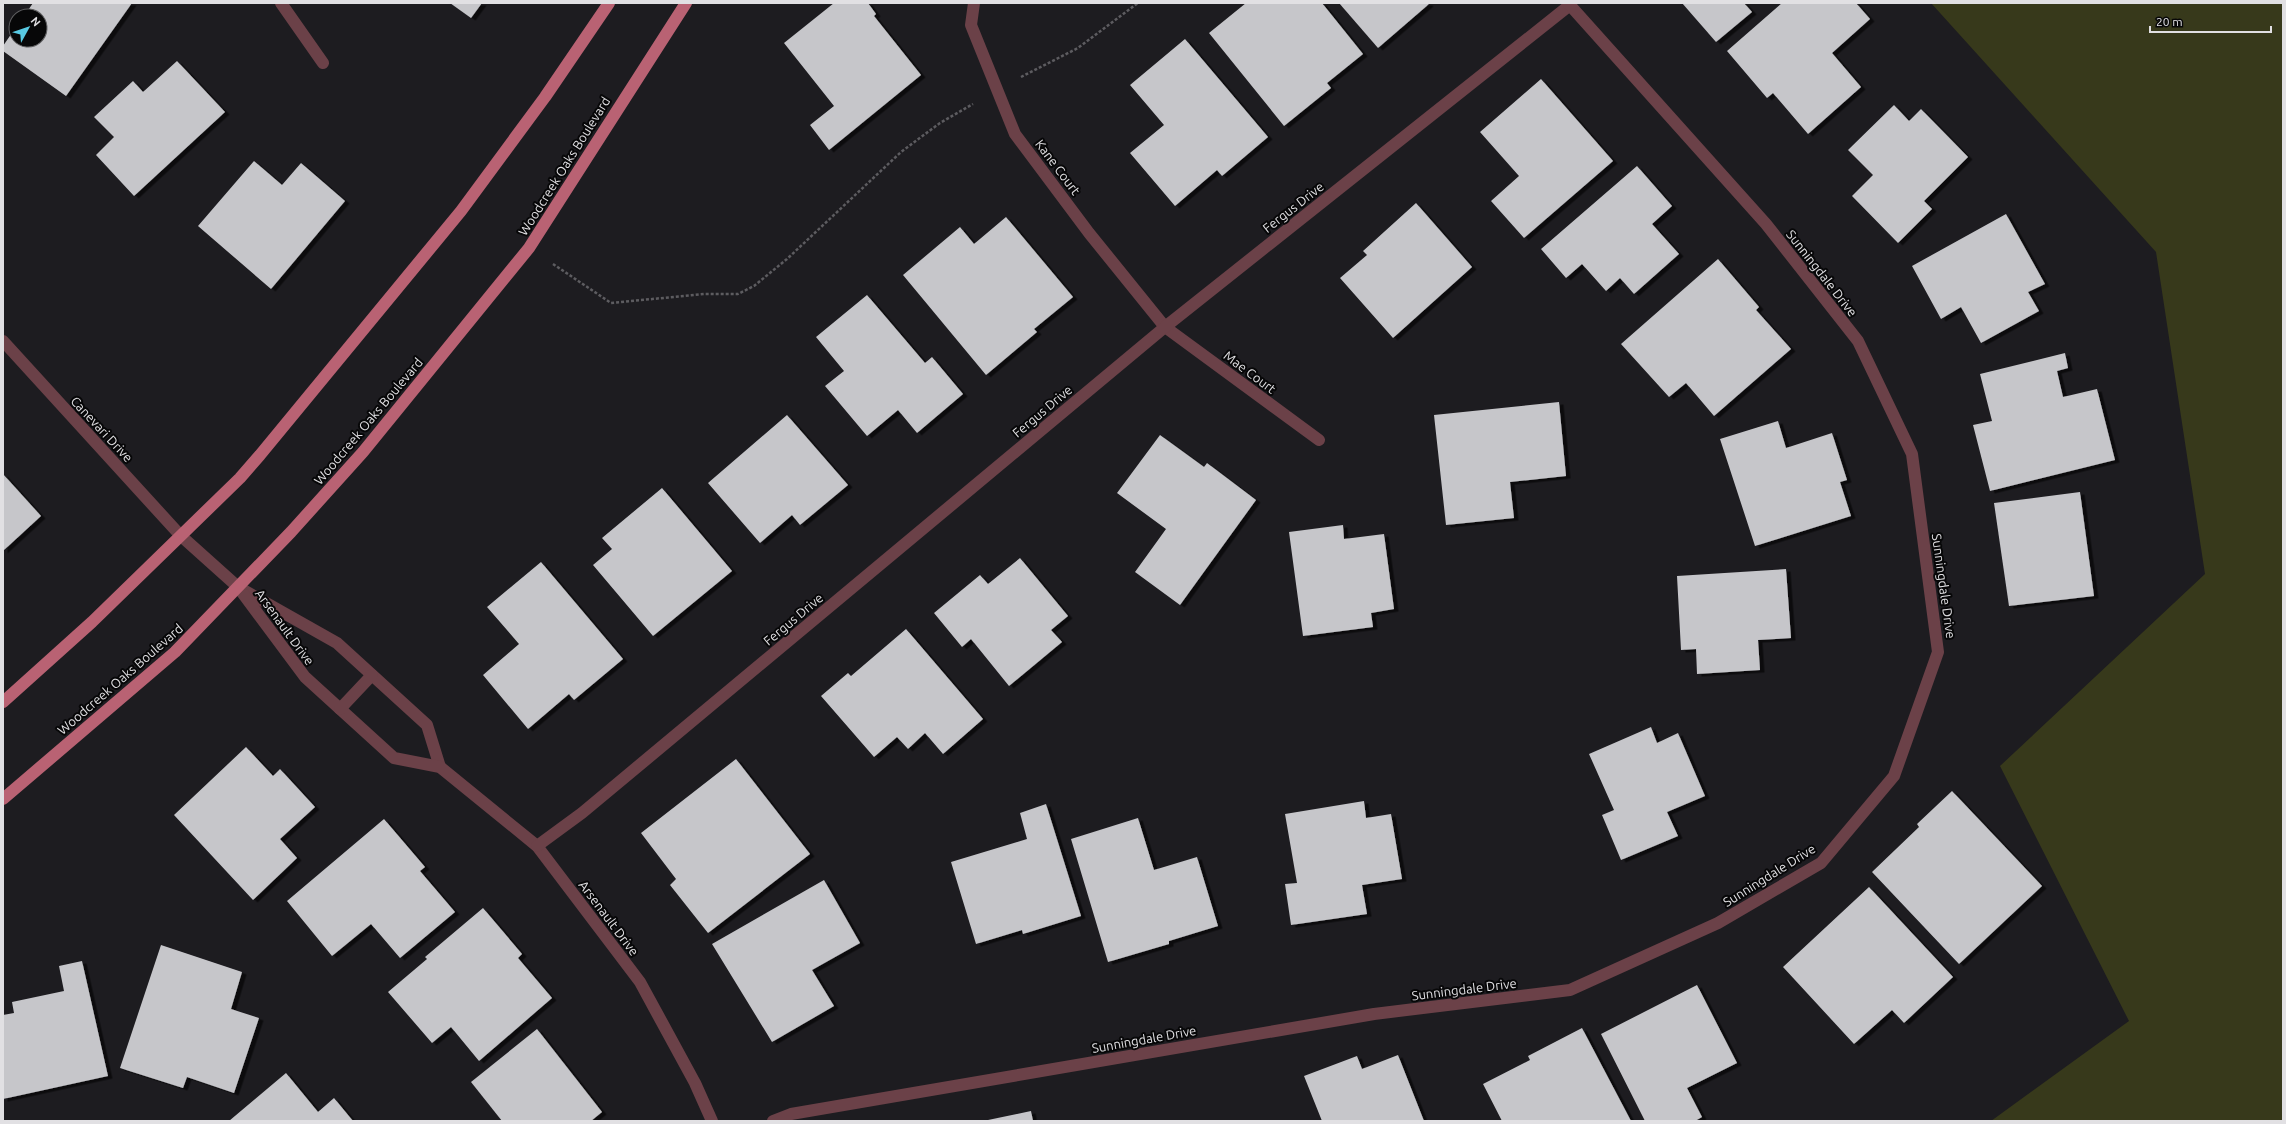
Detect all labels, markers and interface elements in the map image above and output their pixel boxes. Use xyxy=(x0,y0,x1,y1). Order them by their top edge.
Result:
north arrow xyxy=(8,8,48,48)
scale bar xyxy=(2150,8,2271,34)
text: N xyxy=(28,15,43,29)
text: 20 m xyxy=(2156,15,2183,28)
street label: Woodcreek Oaks Boulevard xyxy=(515,94,613,238)
street label: Kane Court xyxy=(1033,137,1083,197)
street label: Fergus Drive xyxy=(1260,179,1326,235)
street label: Sunningdale Drive xyxy=(1784,227,1860,319)
street label: Mae Court xyxy=(1221,348,1279,396)
street label: Woodcreek Oaks Boulevard xyxy=(311,355,425,487)
street label: Fergus Drive xyxy=(1009,382,1075,440)
street label: Canevari Drive xyxy=(68,393,136,465)
street label: Sunningdale Drive xyxy=(1930,533,1958,639)
street label: Arsenault Drive xyxy=(253,586,317,668)
street label: Fergus Drive xyxy=(760,590,826,648)
street label: Woodcreek Oaks Boulevard xyxy=(55,621,185,737)
street label: Sunningdale Drive xyxy=(1720,841,1818,909)
street label: Arsenault Drive xyxy=(576,878,642,958)
street label: Sunningdale Drive xyxy=(1411,976,1517,1002)
street label: Sunningdale Drive xyxy=(1091,1023,1197,1055)

